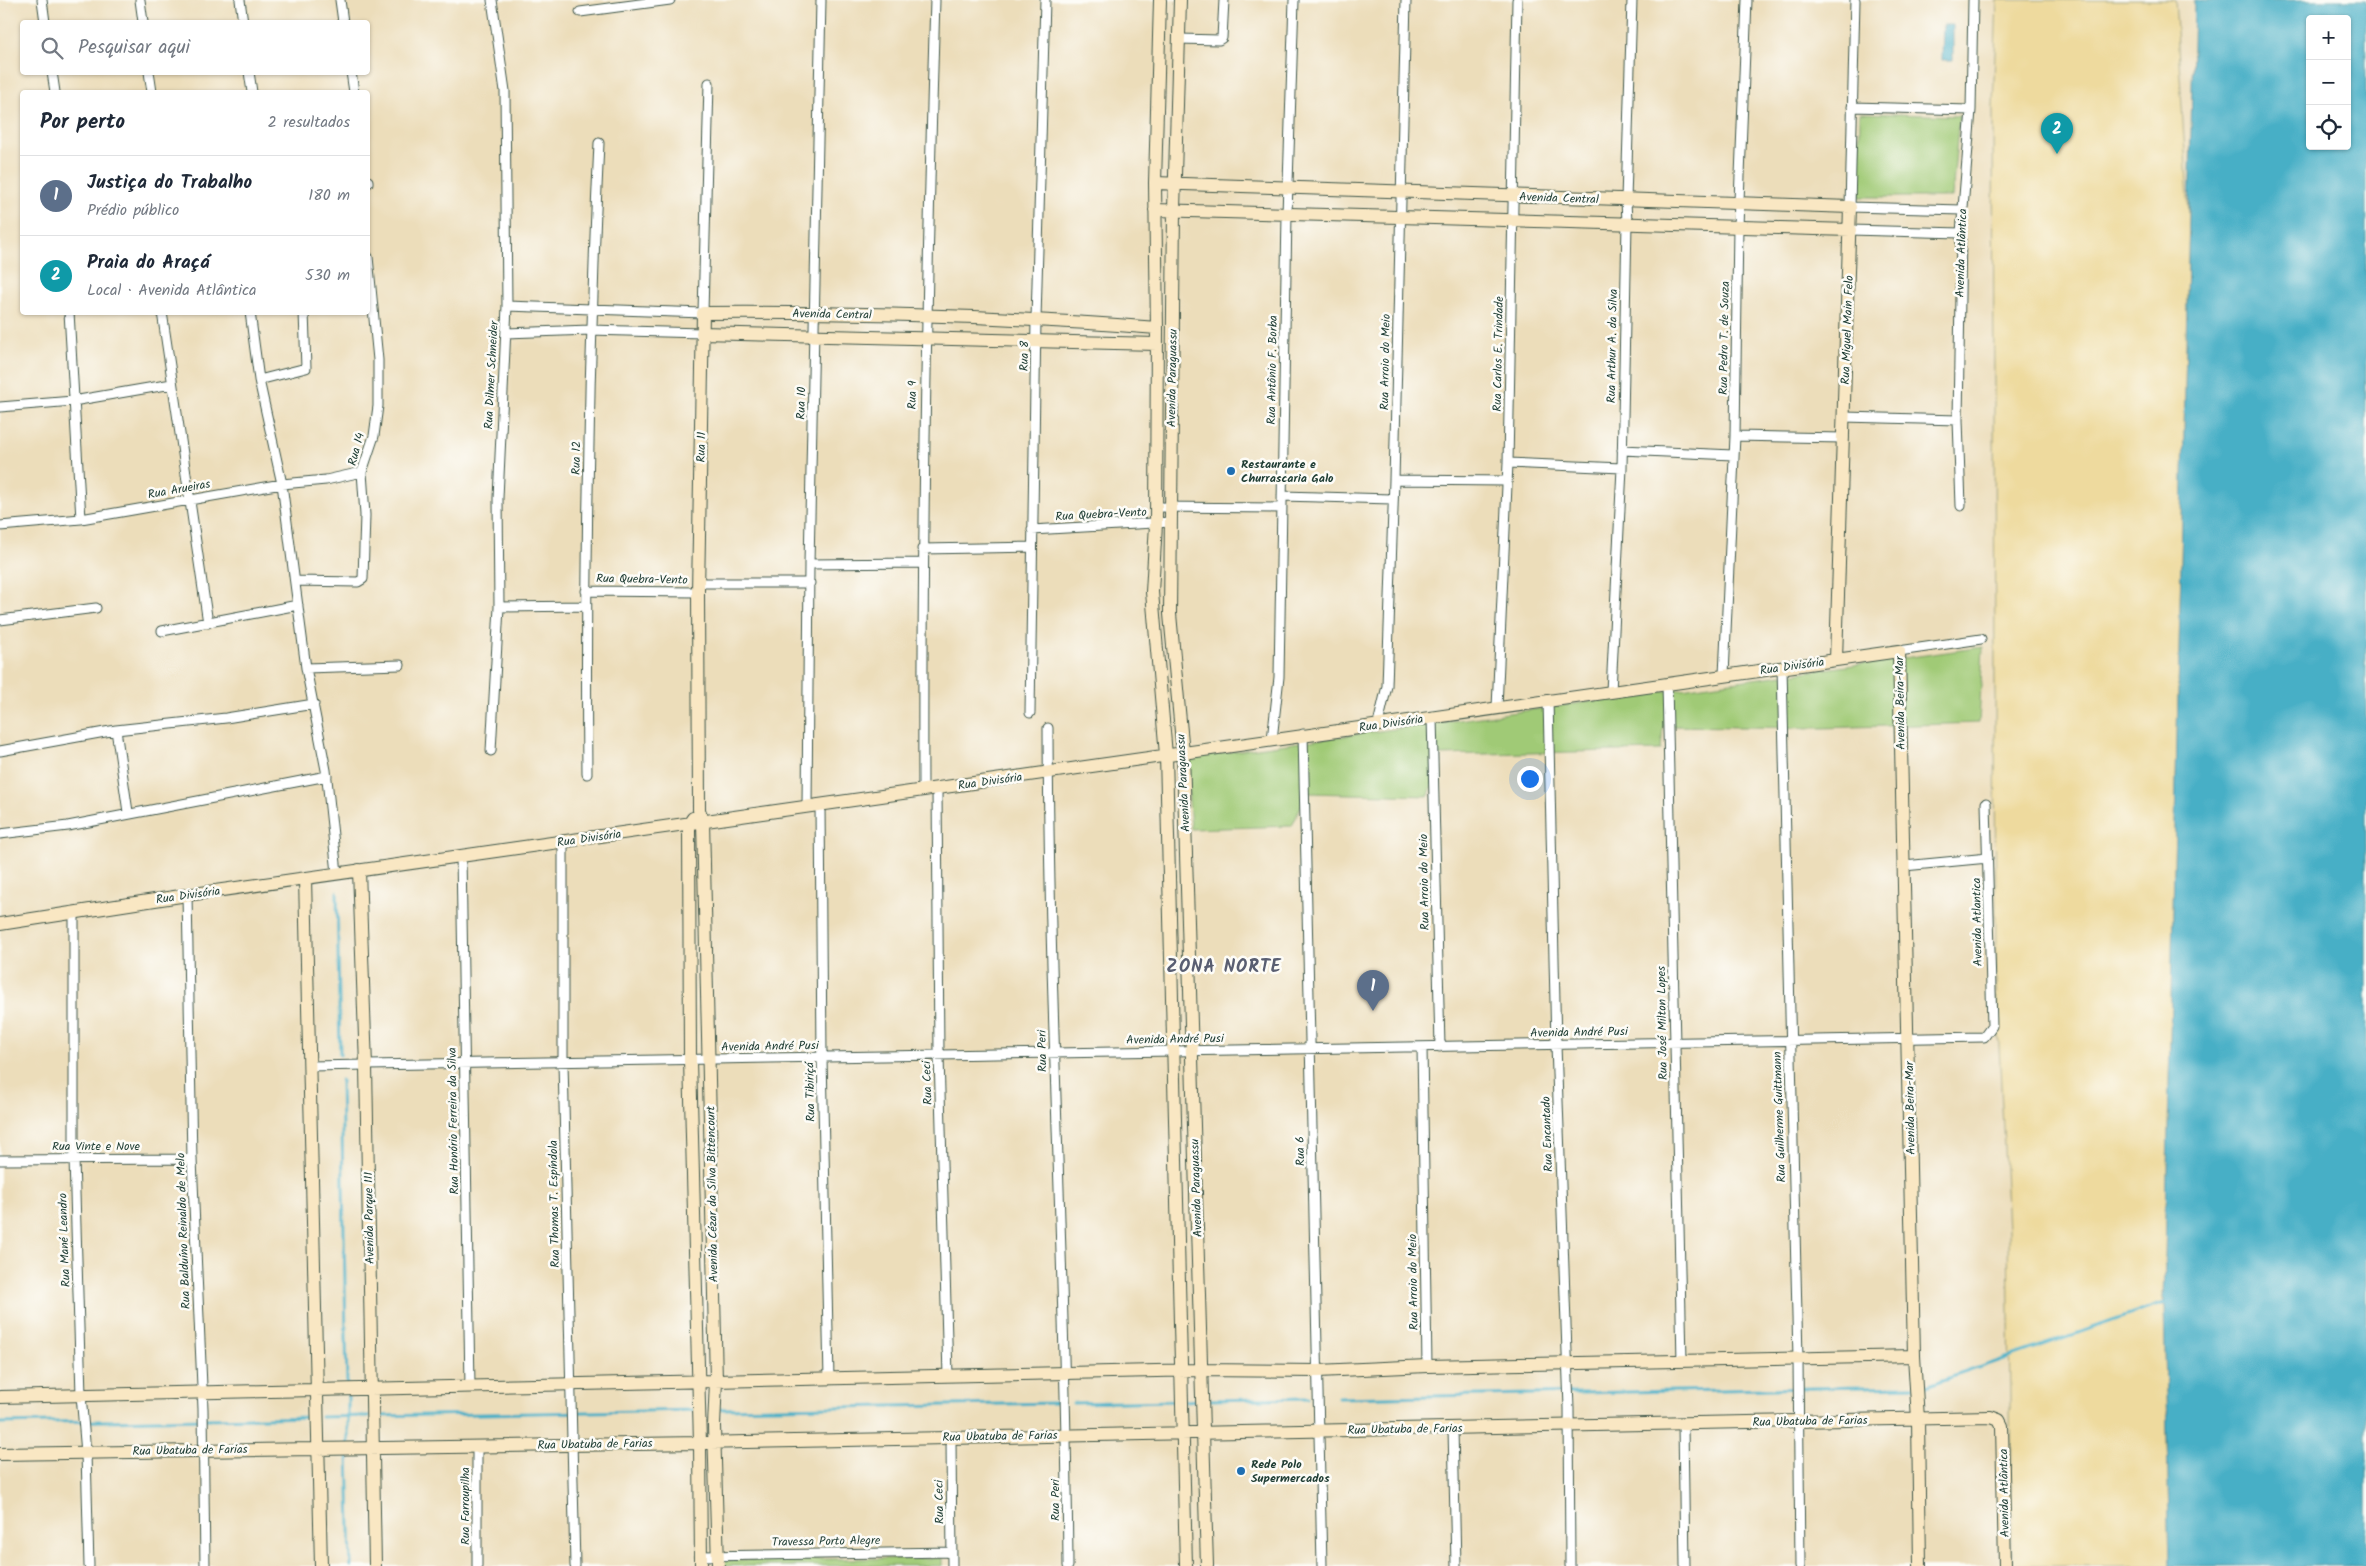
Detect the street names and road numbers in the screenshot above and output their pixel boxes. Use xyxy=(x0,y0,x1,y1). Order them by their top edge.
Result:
street label: Avenida Central xyxy=(1519,188,1599,209)
street label: Avenida Atlântica xyxy=(1950,208,1973,298)
street label: Rua Miguel Main Felo xyxy=(1836,275,1859,385)
street label: Rua Pedro T. de Souza xyxy=(1714,280,1735,395)
street label: Rua Arthur A. da Silva xyxy=(1602,288,1623,403)
street label: Rua Carlos E. Trindade xyxy=(1488,295,1509,412)
street label: Avenida Central xyxy=(792,304,872,325)
street label: Rua Arroio do Meio xyxy=(1375,314,1396,410)
street label: Rua Antônio F. Borba xyxy=(1262,315,1283,425)
street label: Rua Dilmer Schneider xyxy=(479,319,504,430)
street label: Avenida Paraguassu xyxy=(1162,328,1183,427)
street label: Rua 8 xyxy=(1015,340,1034,371)
street label: Rua 9 xyxy=(903,380,922,410)
street label: Rua 10 xyxy=(791,386,812,420)
street label: Rua 14 xyxy=(343,430,370,468)
street label: Rua 11 xyxy=(692,431,711,463)
street label: Rua 12 xyxy=(567,441,586,475)
street label: Rua Arueiras xyxy=(146,475,212,504)
street label: Rua Quebra-Vento xyxy=(1055,503,1147,526)
street label: Rua Quebra-Vento xyxy=(596,569,688,590)
street label: Rua Divisória xyxy=(1759,653,1826,680)
street label: Avenida Beira-Mar xyxy=(1890,655,1911,750)
street label: Rua Divisória xyxy=(1358,710,1425,737)
street label: Avenida Paraguassu xyxy=(1171,733,1196,833)
street label: Rua Divisória xyxy=(957,768,1024,795)
street label: Rua Divisória xyxy=(556,825,623,852)
street label: Rua Arroio do Meio xyxy=(1414,834,1435,930)
street label: Avenida Atlantica xyxy=(1967,877,1988,967)
street label: Rua Divisória xyxy=(155,882,222,909)
street label: Rua José Milton Lopes xyxy=(1652,966,1673,1080)
street label: Avenida André Pusi xyxy=(1530,1022,1629,1043)
street label: Rua Peri xyxy=(1033,1029,1052,1072)
street label: Avenida André Pusi xyxy=(1126,1029,1225,1050)
street label: Avenida André Pusi xyxy=(721,1036,820,1057)
street label: Rua Honório Ferreira da Silva xyxy=(443,1047,464,1195)
street label: Rua Guilherme Guittmann xyxy=(1768,1051,1791,1183)
street label: Rua Ceci xyxy=(917,1060,938,1105)
street label: Avenida Beira-Mar xyxy=(1900,1060,1921,1155)
street label: Rua Tibiriçá xyxy=(800,1061,821,1122)
street label: Rua Encantado xyxy=(1537,1096,1558,1172)
street label: Avenida Cézar da Silva Bittencourt xyxy=(701,1105,724,1282)
street label: Rua 6 xyxy=(1291,1136,1310,1166)
street label: Rua Vinte e Nove xyxy=(52,1137,141,1156)
street label: Avenida Paraguassu xyxy=(1185,1138,1208,1237)
street label: Rua Thomas T. Espíndola xyxy=(544,1140,565,1268)
street label: Rua Balduíno Reinaldo de Melo xyxy=(171,1152,196,1310)
street label: Avenida Parque III xyxy=(359,1171,380,1264)
street label: Rua Mané Leandro xyxy=(53,1193,76,1287)
street label: Rua Arroio do Meio xyxy=(1403,1234,1424,1330)
street label: Rua Ubatuba de Farias xyxy=(1752,1411,1868,1432)
street label: Rua Ubatuba de Farias xyxy=(1347,1419,1463,1440)
street label: Rua Ubatuba de Farias xyxy=(942,1426,1058,1447)
street label: Rua Ubatuba de Farias xyxy=(537,1434,653,1455)
street label: Rua Ubatuba de Farias xyxy=(132,1440,248,1461)
street label: Avenida Atlântica xyxy=(1994,1448,2015,1538)
street label: Rua Farroupilha xyxy=(456,1467,475,1545)
street label: Rua Peri xyxy=(1046,1478,1065,1521)
street label: Rua Ceci xyxy=(930,1479,949,1524)
street label: Travessa Porto Alegre xyxy=(772,1531,881,1552)

